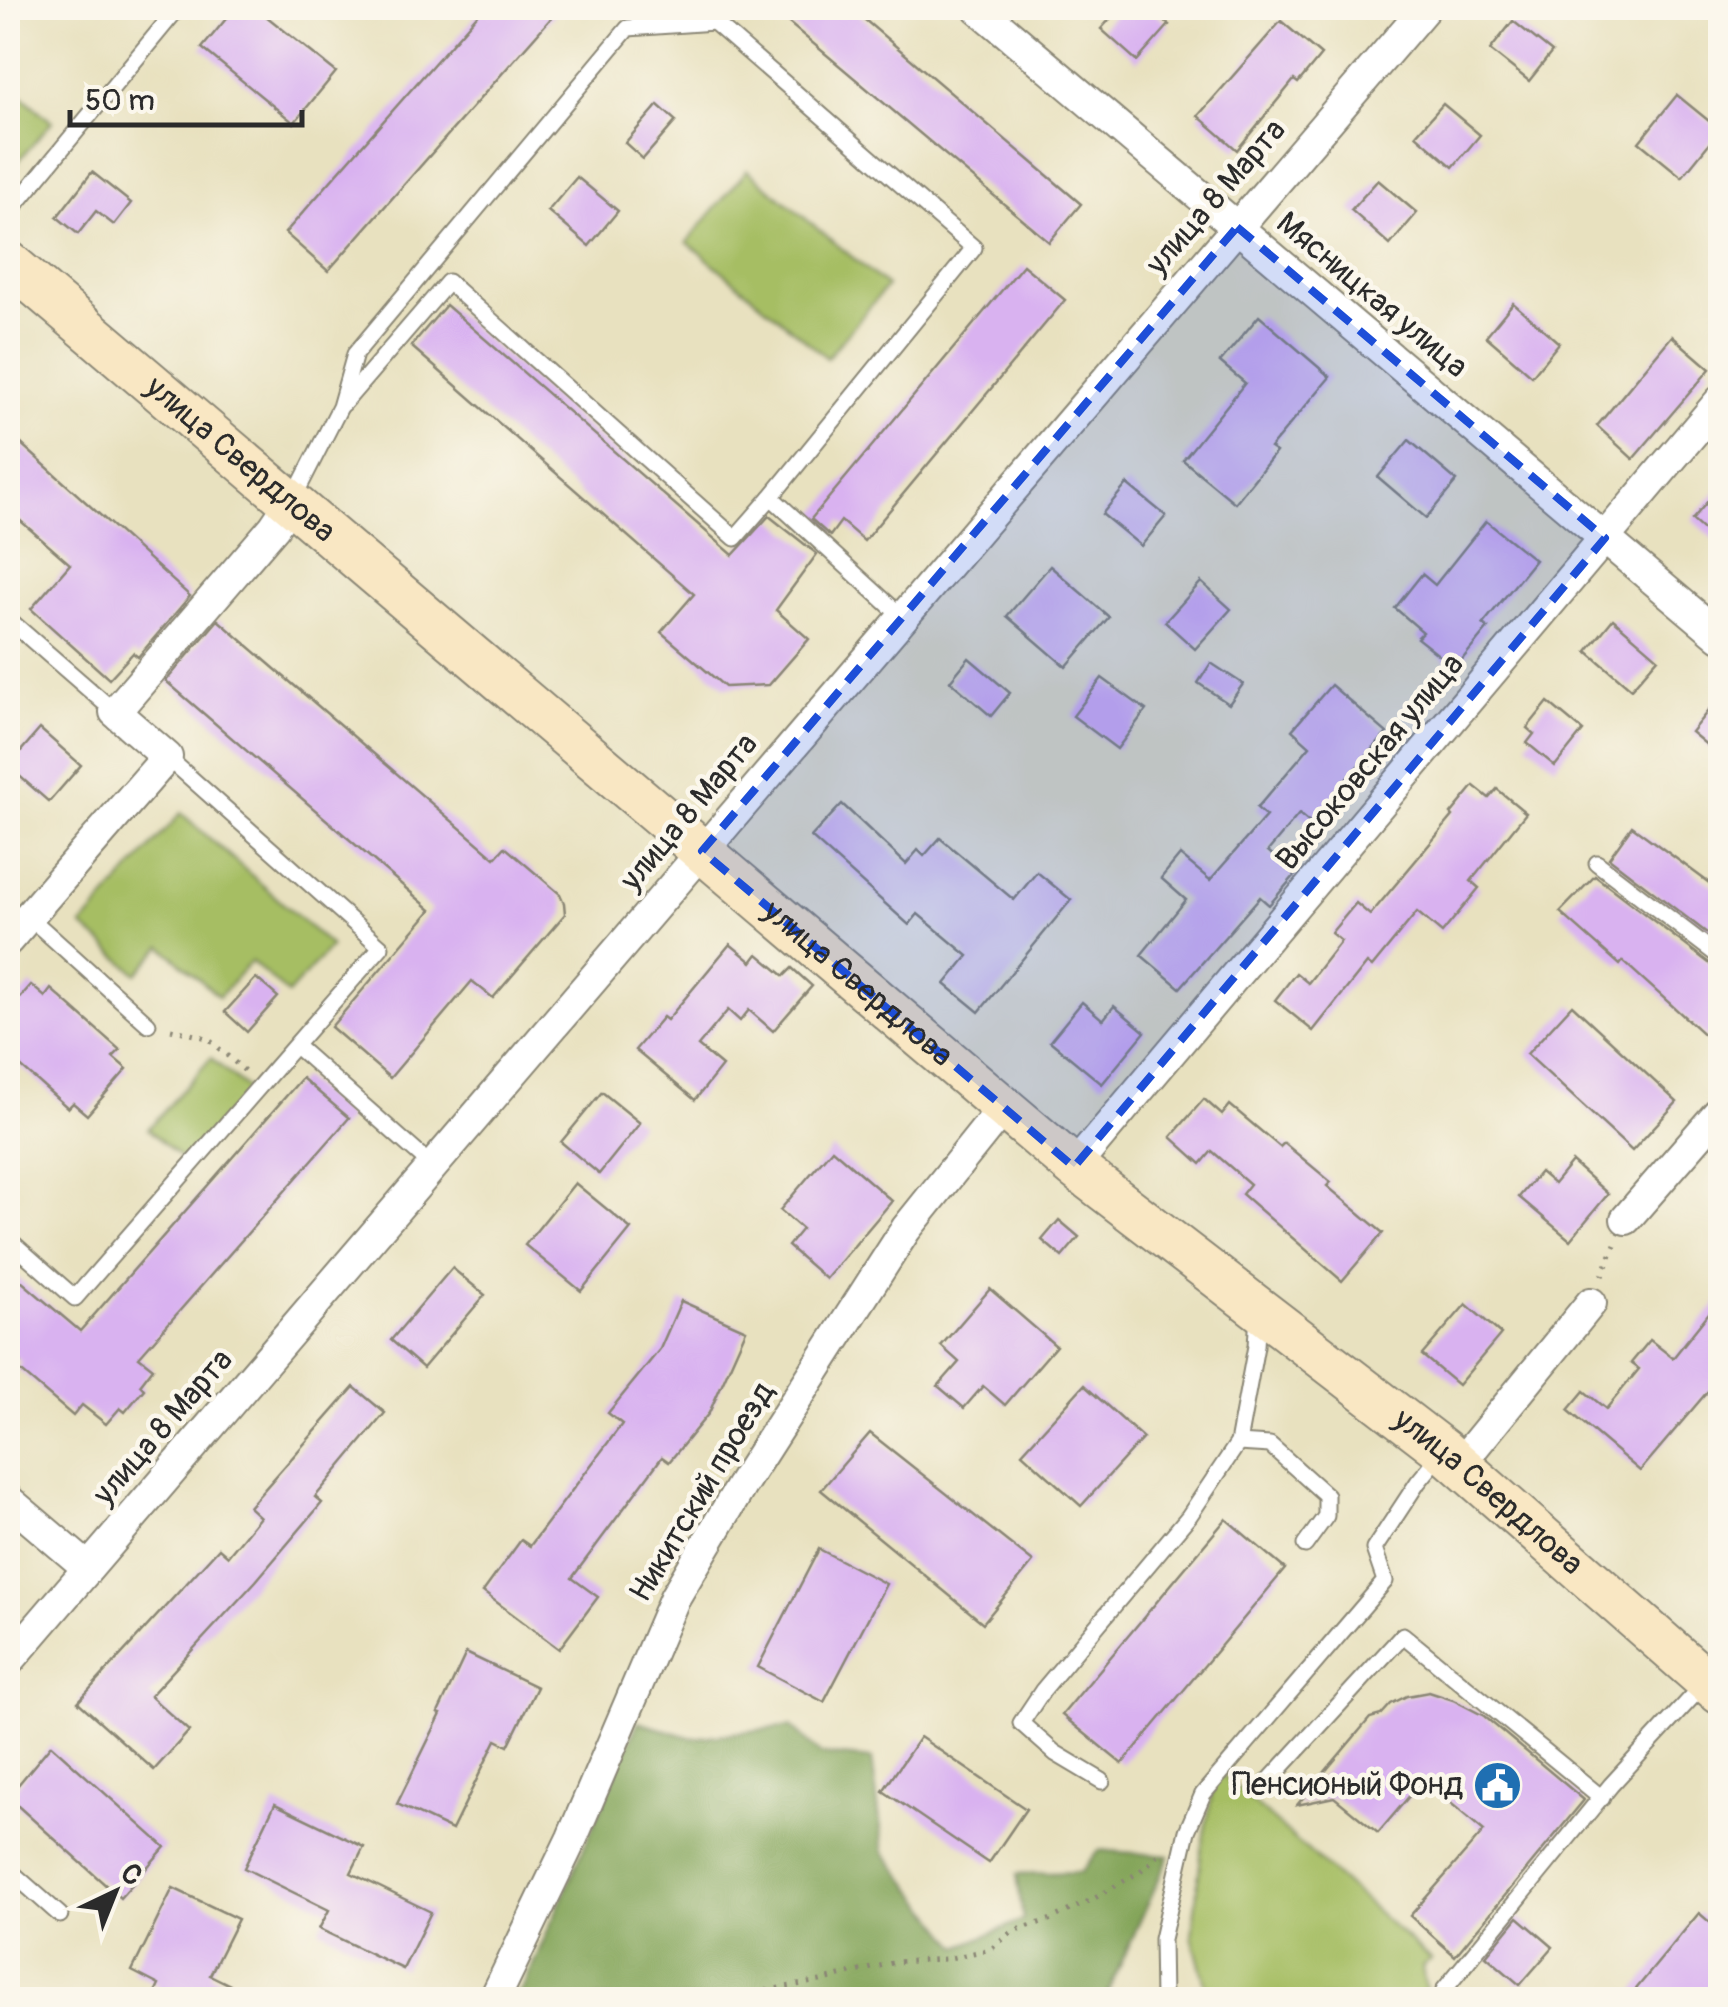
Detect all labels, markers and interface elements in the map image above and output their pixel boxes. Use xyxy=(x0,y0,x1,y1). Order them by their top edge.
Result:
scale bar xyxy=(70,65,302,127)
text: 50 m xyxy=(85,82,155,119)
street label: улица 8 Марта xyxy=(1137,111,1295,284)
street label: Мясницкая улица xyxy=(1268,203,1476,387)
street label: улица Свердлова xyxy=(136,367,344,551)
street label: Высоковская улица xyxy=(1268,645,1472,879)
street label: улица 8 Марта xyxy=(611,725,767,900)
street label: улица Свердлова xyxy=(754,891,961,1076)
street label: улица 8 Марта xyxy=(84,1341,242,1514)
street label: Никитский проезд xyxy=(621,1375,783,1609)
street label: улица Свердлова xyxy=(1385,1399,1592,1584)
public building icon: Пенсионый Фонд xyxy=(1472,1759,1524,1811)
place label: Пенсионый Фонд xyxy=(1232,1765,1463,1805)
north arrow xyxy=(65,1842,165,1942)
text: С xyxy=(113,1856,149,1894)

